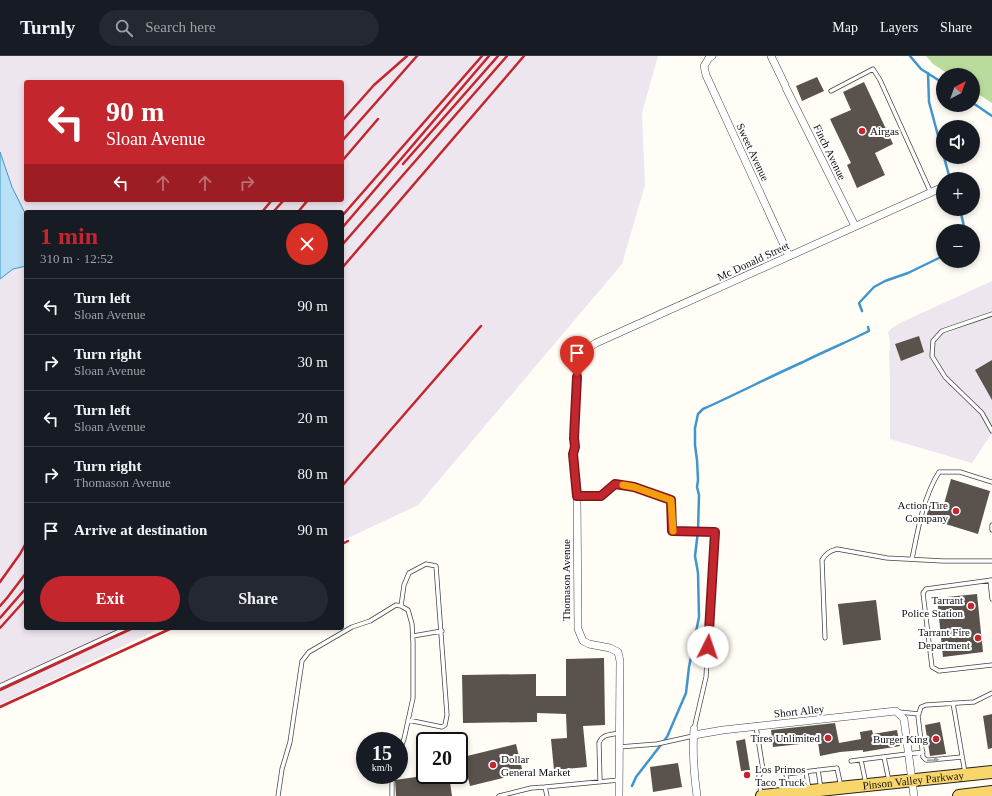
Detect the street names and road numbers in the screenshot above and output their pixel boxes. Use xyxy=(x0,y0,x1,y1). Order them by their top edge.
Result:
street label: Sweet Avenue xyxy=(734,121,772,183)
street label: Finch Avenue xyxy=(811,122,849,182)
street label: Mc Donald Street xyxy=(715,239,791,283)
street label: Thomason Avenue xyxy=(560,539,572,621)
street label: Short Alley xyxy=(773,702,825,720)
street label: Pinson Valley Parkway xyxy=(862,769,965,791)

